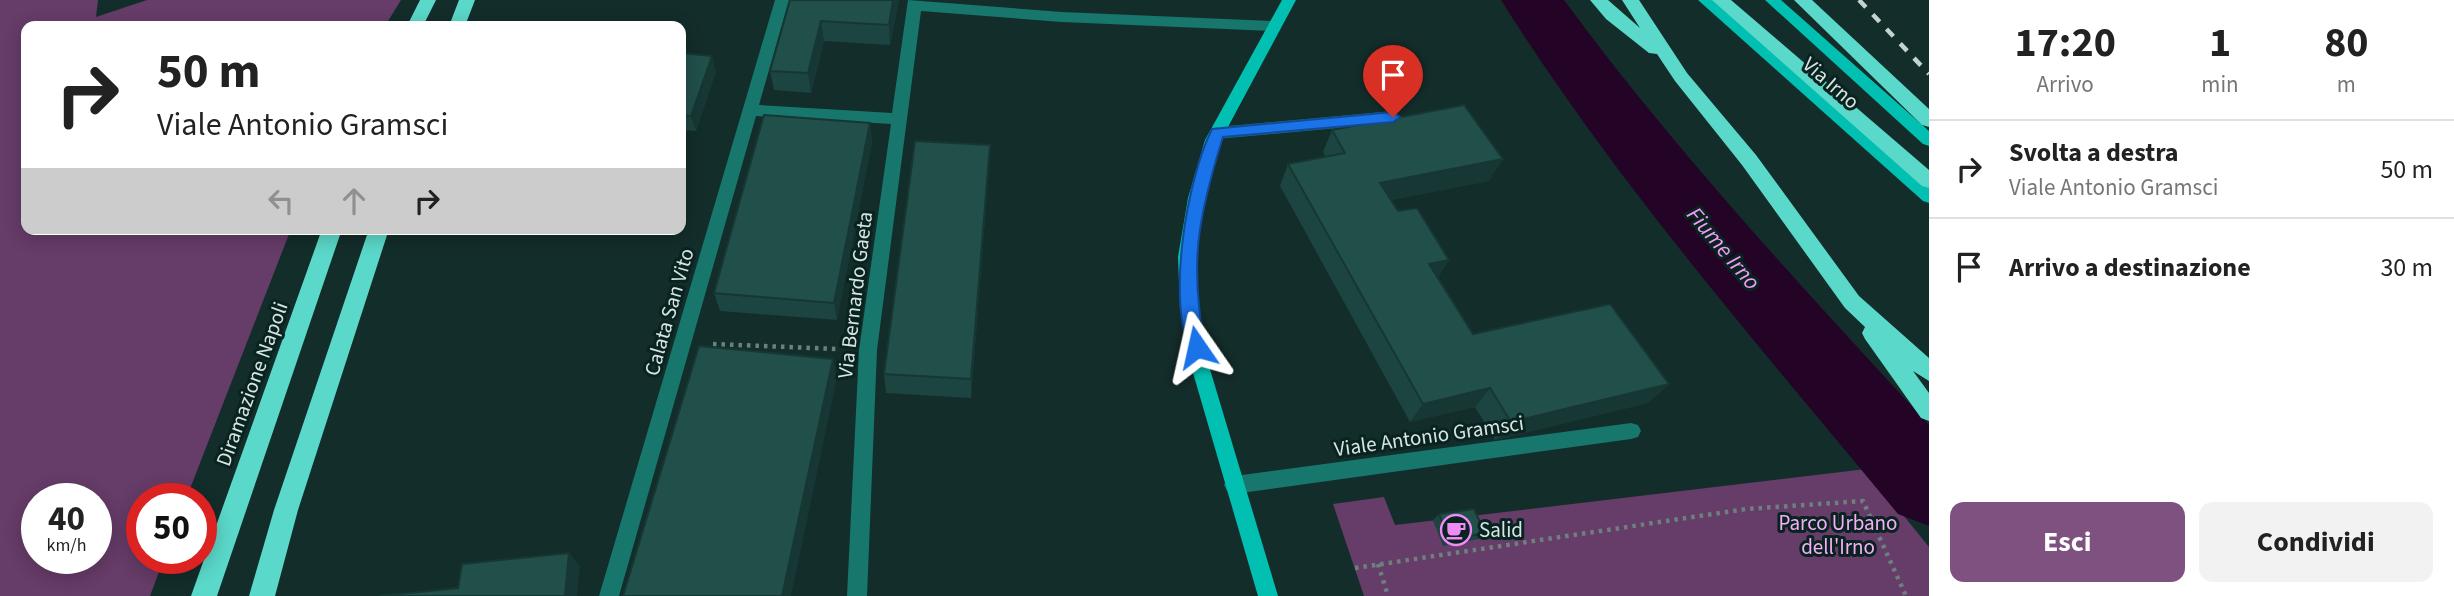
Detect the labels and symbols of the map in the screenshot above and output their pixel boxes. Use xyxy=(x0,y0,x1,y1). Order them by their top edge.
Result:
pin xyxy=(1363,45,1423,117)
street label: Via Irno xyxy=(1796,50,1866,116)
water label: Fiume Irno xyxy=(1679,199,1768,297)
street label: Via Bernardo Gaeta xyxy=(830,210,880,380)
street label: Calata San Vito xyxy=(636,245,702,379)
street label: Diramazione Napoli xyxy=(208,298,296,470)
position arrow xyxy=(1160,310,1234,384)
street label: Viale Antonio Gramsci xyxy=(1332,408,1526,464)
speed limit sign: 50 xyxy=(126,483,217,574)
park label: Parco Urbano dell'Irno xyxy=(1779,508,1897,562)
cafe icon: Salid xyxy=(1439,513,1473,547)
place label: Salid xyxy=(1479,515,1523,545)

